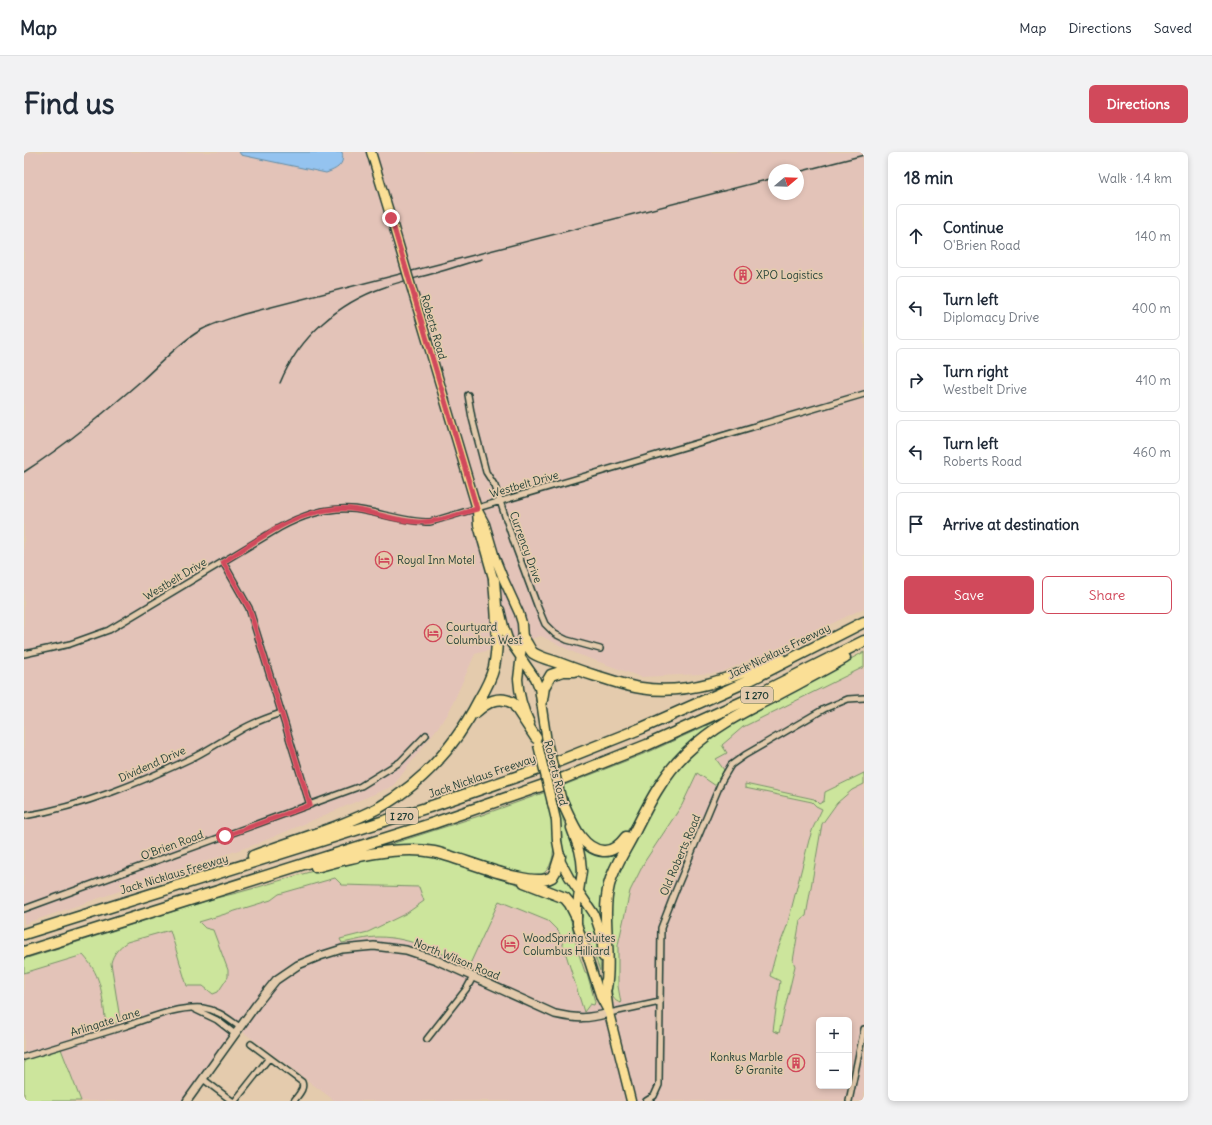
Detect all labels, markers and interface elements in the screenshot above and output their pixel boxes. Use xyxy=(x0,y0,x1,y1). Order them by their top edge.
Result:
text: Map xyxy=(20,16,57,40)
text: Map xyxy=(1019,19,1046,37)
text: Directions xyxy=(1068,19,1132,37)
text: Saved xyxy=(1154,19,1192,37)
button: Directions xyxy=(1089,85,1188,123)
text: Find us xyxy=(24,86,115,122)
north arrow xyxy=(768,164,804,200)
text: 18 min xyxy=(904,167,953,189)
text: Walk · 1.4 km xyxy=(1098,170,1172,187)
route end xyxy=(382,209,400,227)
text: Continue xyxy=(943,218,1004,237)
icon: ahead xyxy=(905,225,927,247)
text: 140 m xyxy=(1135,228,1171,245)
text: O'Brien Road xyxy=(943,237,1020,254)
building icon: XPO Logistics xyxy=(733,265,753,285)
place label: XPO Logistics xyxy=(756,268,823,282)
text: Turn left xyxy=(943,290,998,309)
street label: Roberts Road xyxy=(418,293,450,361)
icon: left xyxy=(905,297,927,319)
text: 400 m xyxy=(1132,300,1171,317)
text: Diplomacy Drive xyxy=(943,309,1039,326)
text: Turn right xyxy=(943,362,1008,381)
icon: right xyxy=(905,369,927,391)
text: 410 m xyxy=(1135,372,1171,389)
text: Westbelt Drive xyxy=(943,381,1027,398)
text: Turn left xyxy=(943,434,998,453)
icon: left xyxy=(905,441,927,463)
text: 460 m xyxy=(1133,444,1171,461)
text: Roberts Road xyxy=(943,453,1022,470)
street label: Westbelt Drive xyxy=(488,467,560,501)
street label: Currency Drive xyxy=(507,509,545,585)
icon: arrive xyxy=(905,513,927,535)
text: Arrive at destination xyxy=(943,515,1079,534)
hotel icon: Royal Inn Motel xyxy=(374,550,394,570)
place label: Royal Inn Motel xyxy=(397,553,475,567)
street label: Westbelt Drive xyxy=(141,555,209,603)
button: Save xyxy=(904,576,1034,614)
button: Share xyxy=(1042,576,1172,614)
place label: Courtyard Columbus West xyxy=(446,620,522,647)
street label: Jack Nicklaus Freeway xyxy=(725,620,833,682)
hotel icon: Courtyard Columbus West xyxy=(423,623,443,643)
road number: I 270 xyxy=(741,687,773,703)
street label: Roberts Road xyxy=(541,739,571,808)
street label: Dividend Drive xyxy=(116,743,188,785)
street label: Jack Nicklaus Freeway xyxy=(427,751,537,801)
road number: I 270 xyxy=(386,808,418,824)
street label: Old Roberts Road xyxy=(657,812,704,898)
street label: O'Brien Road xyxy=(139,827,206,863)
route start xyxy=(216,827,234,845)
street label: Jack Nicklaus Freeway xyxy=(118,851,230,897)
place label: WoodSpring Suites Columbus Hilliard xyxy=(523,931,615,958)
hotel icon: WoodSpring Suites Columbus Hilliard xyxy=(500,934,520,954)
street label: North Wilson Road xyxy=(412,935,503,983)
street label: Arlingate Lane xyxy=(69,1005,141,1039)
map controls xyxy=(816,1017,852,1089)
button: + xyxy=(816,1017,852,1053)
place label: Konkus Marble & Granite xyxy=(710,1050,783,1077)
building icon: Konkus Marble & Granite xyxy=(786,1053,806,1073)
button: − xyxy=(816,1053,852,1089)

